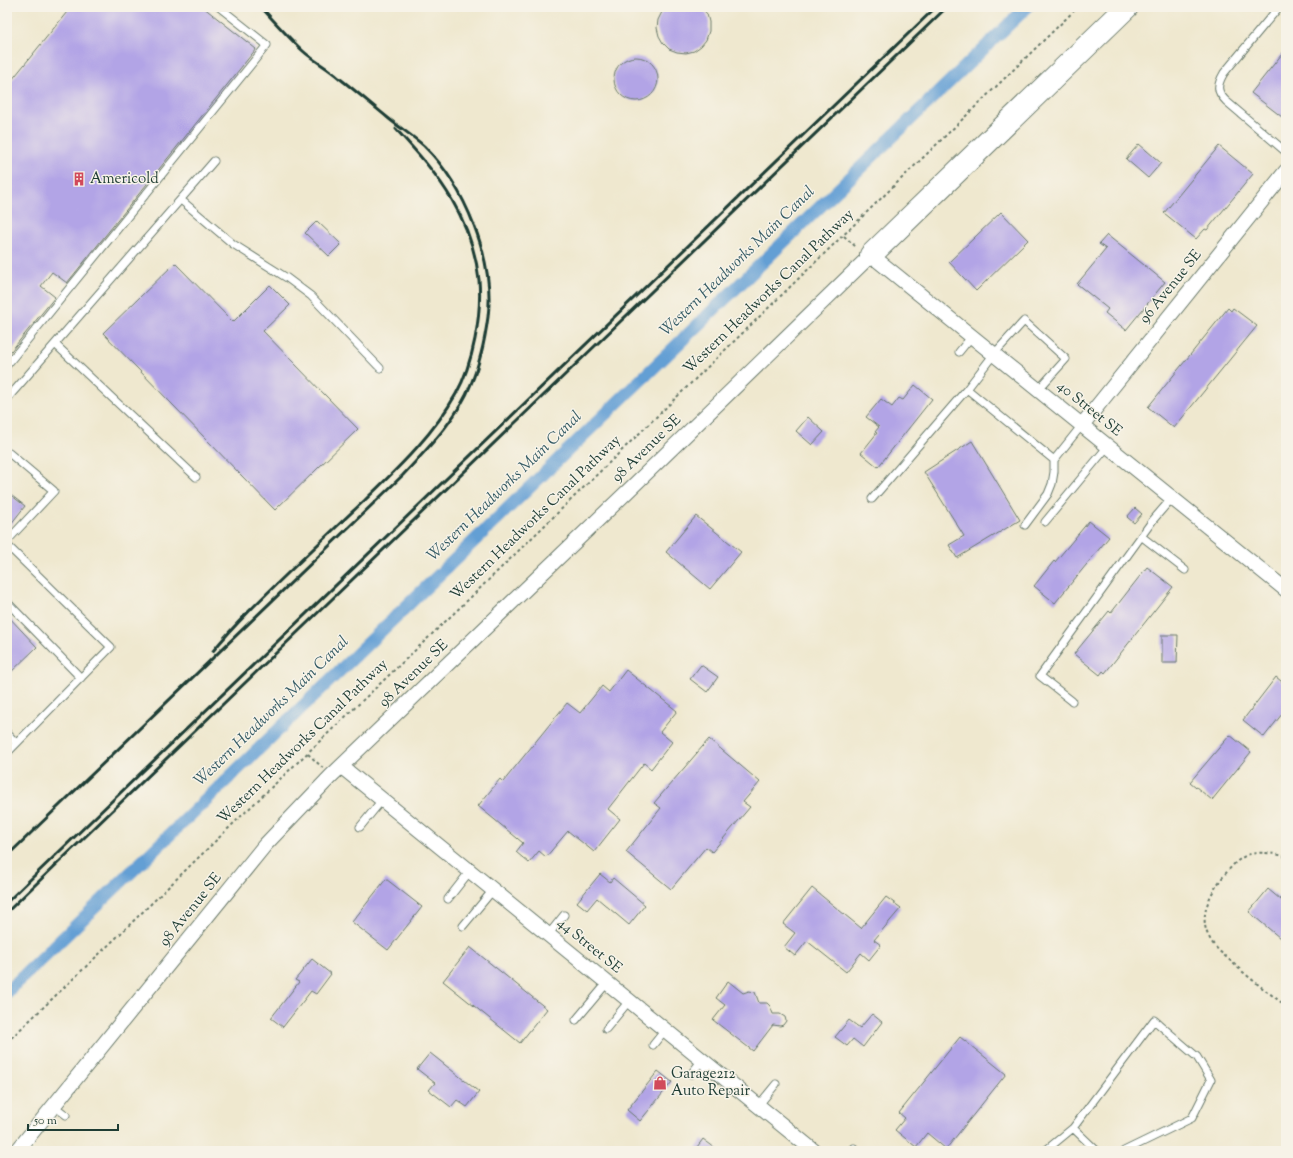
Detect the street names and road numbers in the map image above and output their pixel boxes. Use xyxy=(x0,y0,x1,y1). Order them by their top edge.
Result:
street label: Western Headworks Canal Pathway xyxy=(679,204,859,379)
street label: 96 Avenue SE xyxy=(1135,246,1207,328)
street label: 40 Street SE xyxy=(1052,376,1126,442)
street label: 98 Avenue SE xyxy=(608,410,686,488)
street label: Western Headworks Canal Pathway xyxy=(446,430,626,605)
street label: 98 Avenue SE xyxy=(375,635,453,713)
street label: Western Headworks Canal Pathway xyxy=(213,654,393,829)
street label: 98 Avenue SE xyxy=(155,869,227,951)
street label: 44 Street SE xyxy=(552,913,626,979)

